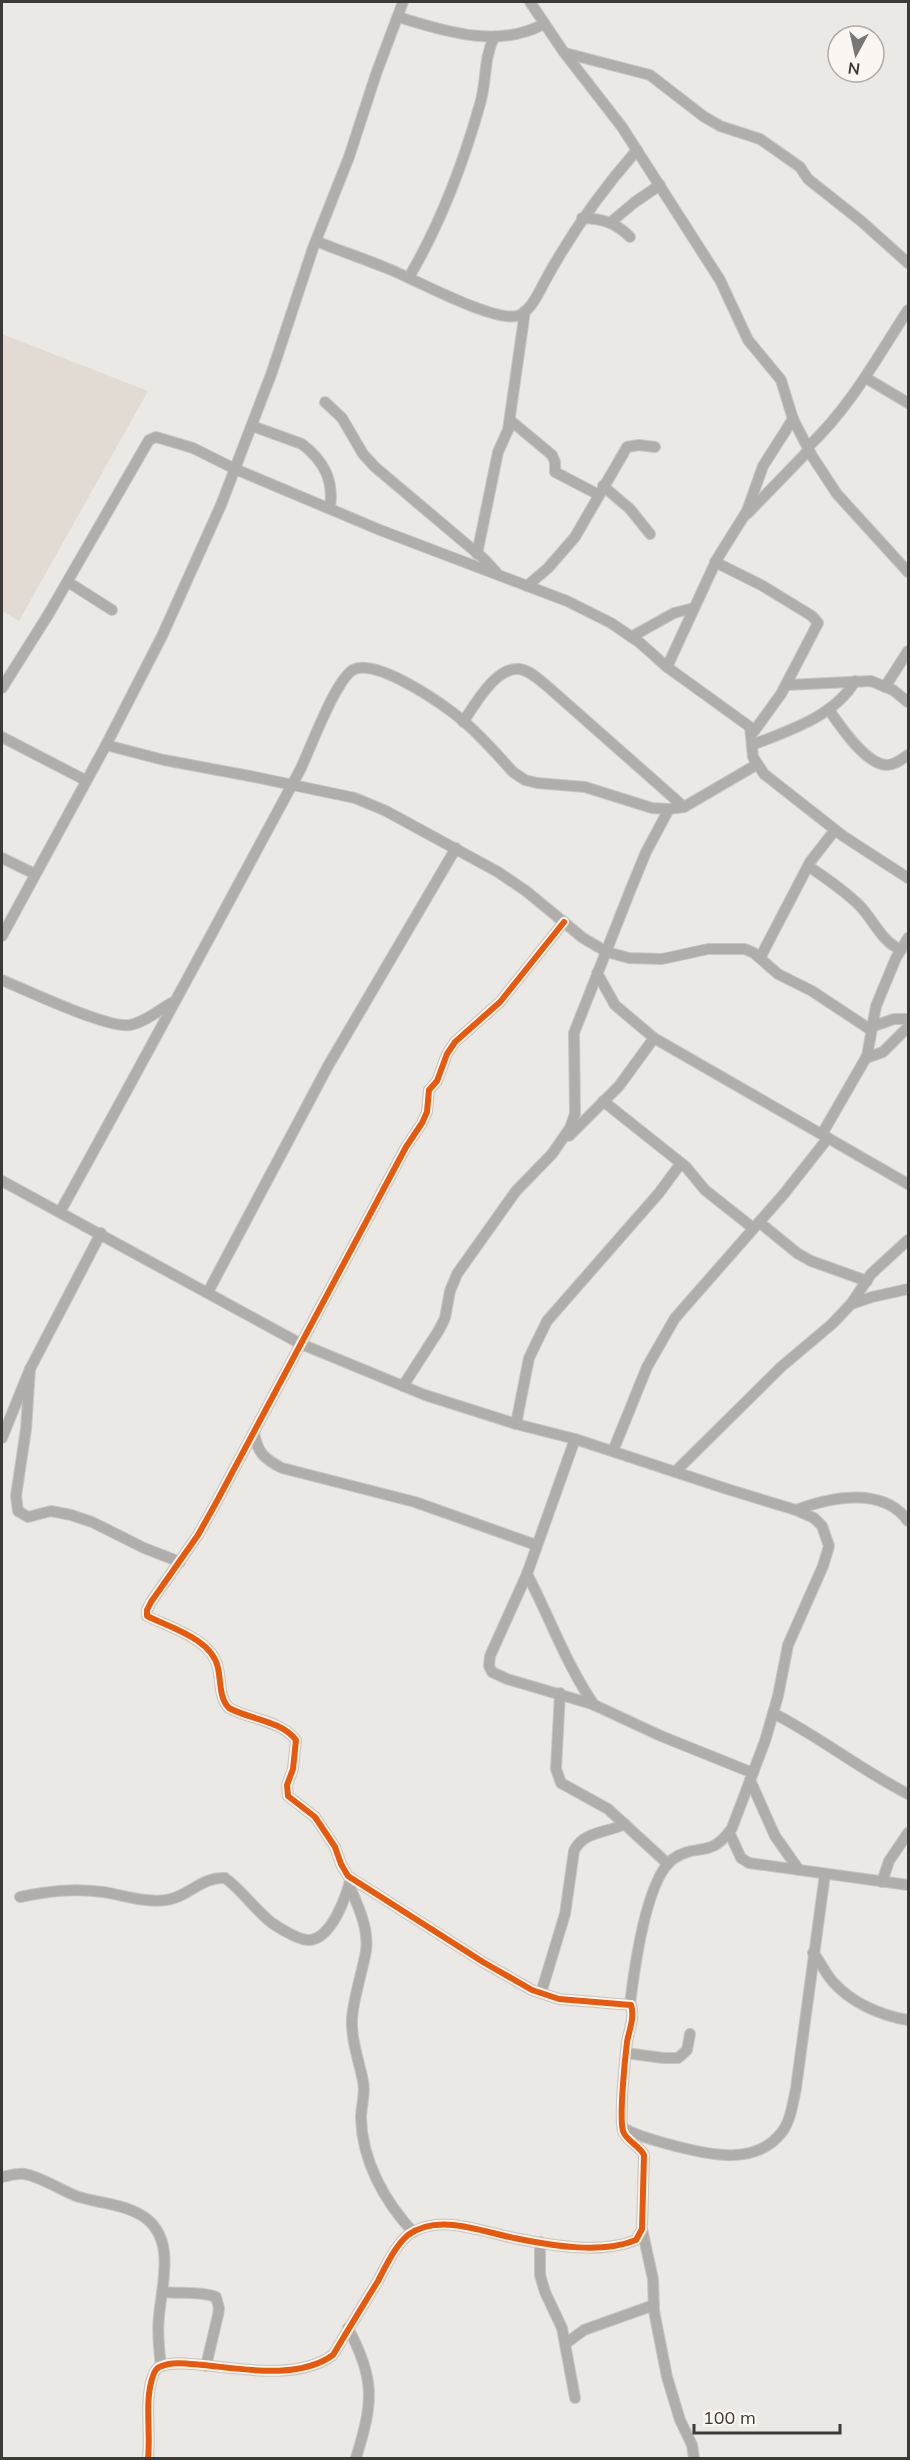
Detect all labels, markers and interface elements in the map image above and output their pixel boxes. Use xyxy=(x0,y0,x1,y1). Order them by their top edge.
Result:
north arrow xyxy=(826,24,886,84)
text: N xyxy=(847,58,861,80)
scale bar xyxy=(694,2397,840,2435)
text: 100 m xyxy=(703,2406,756,2429)

